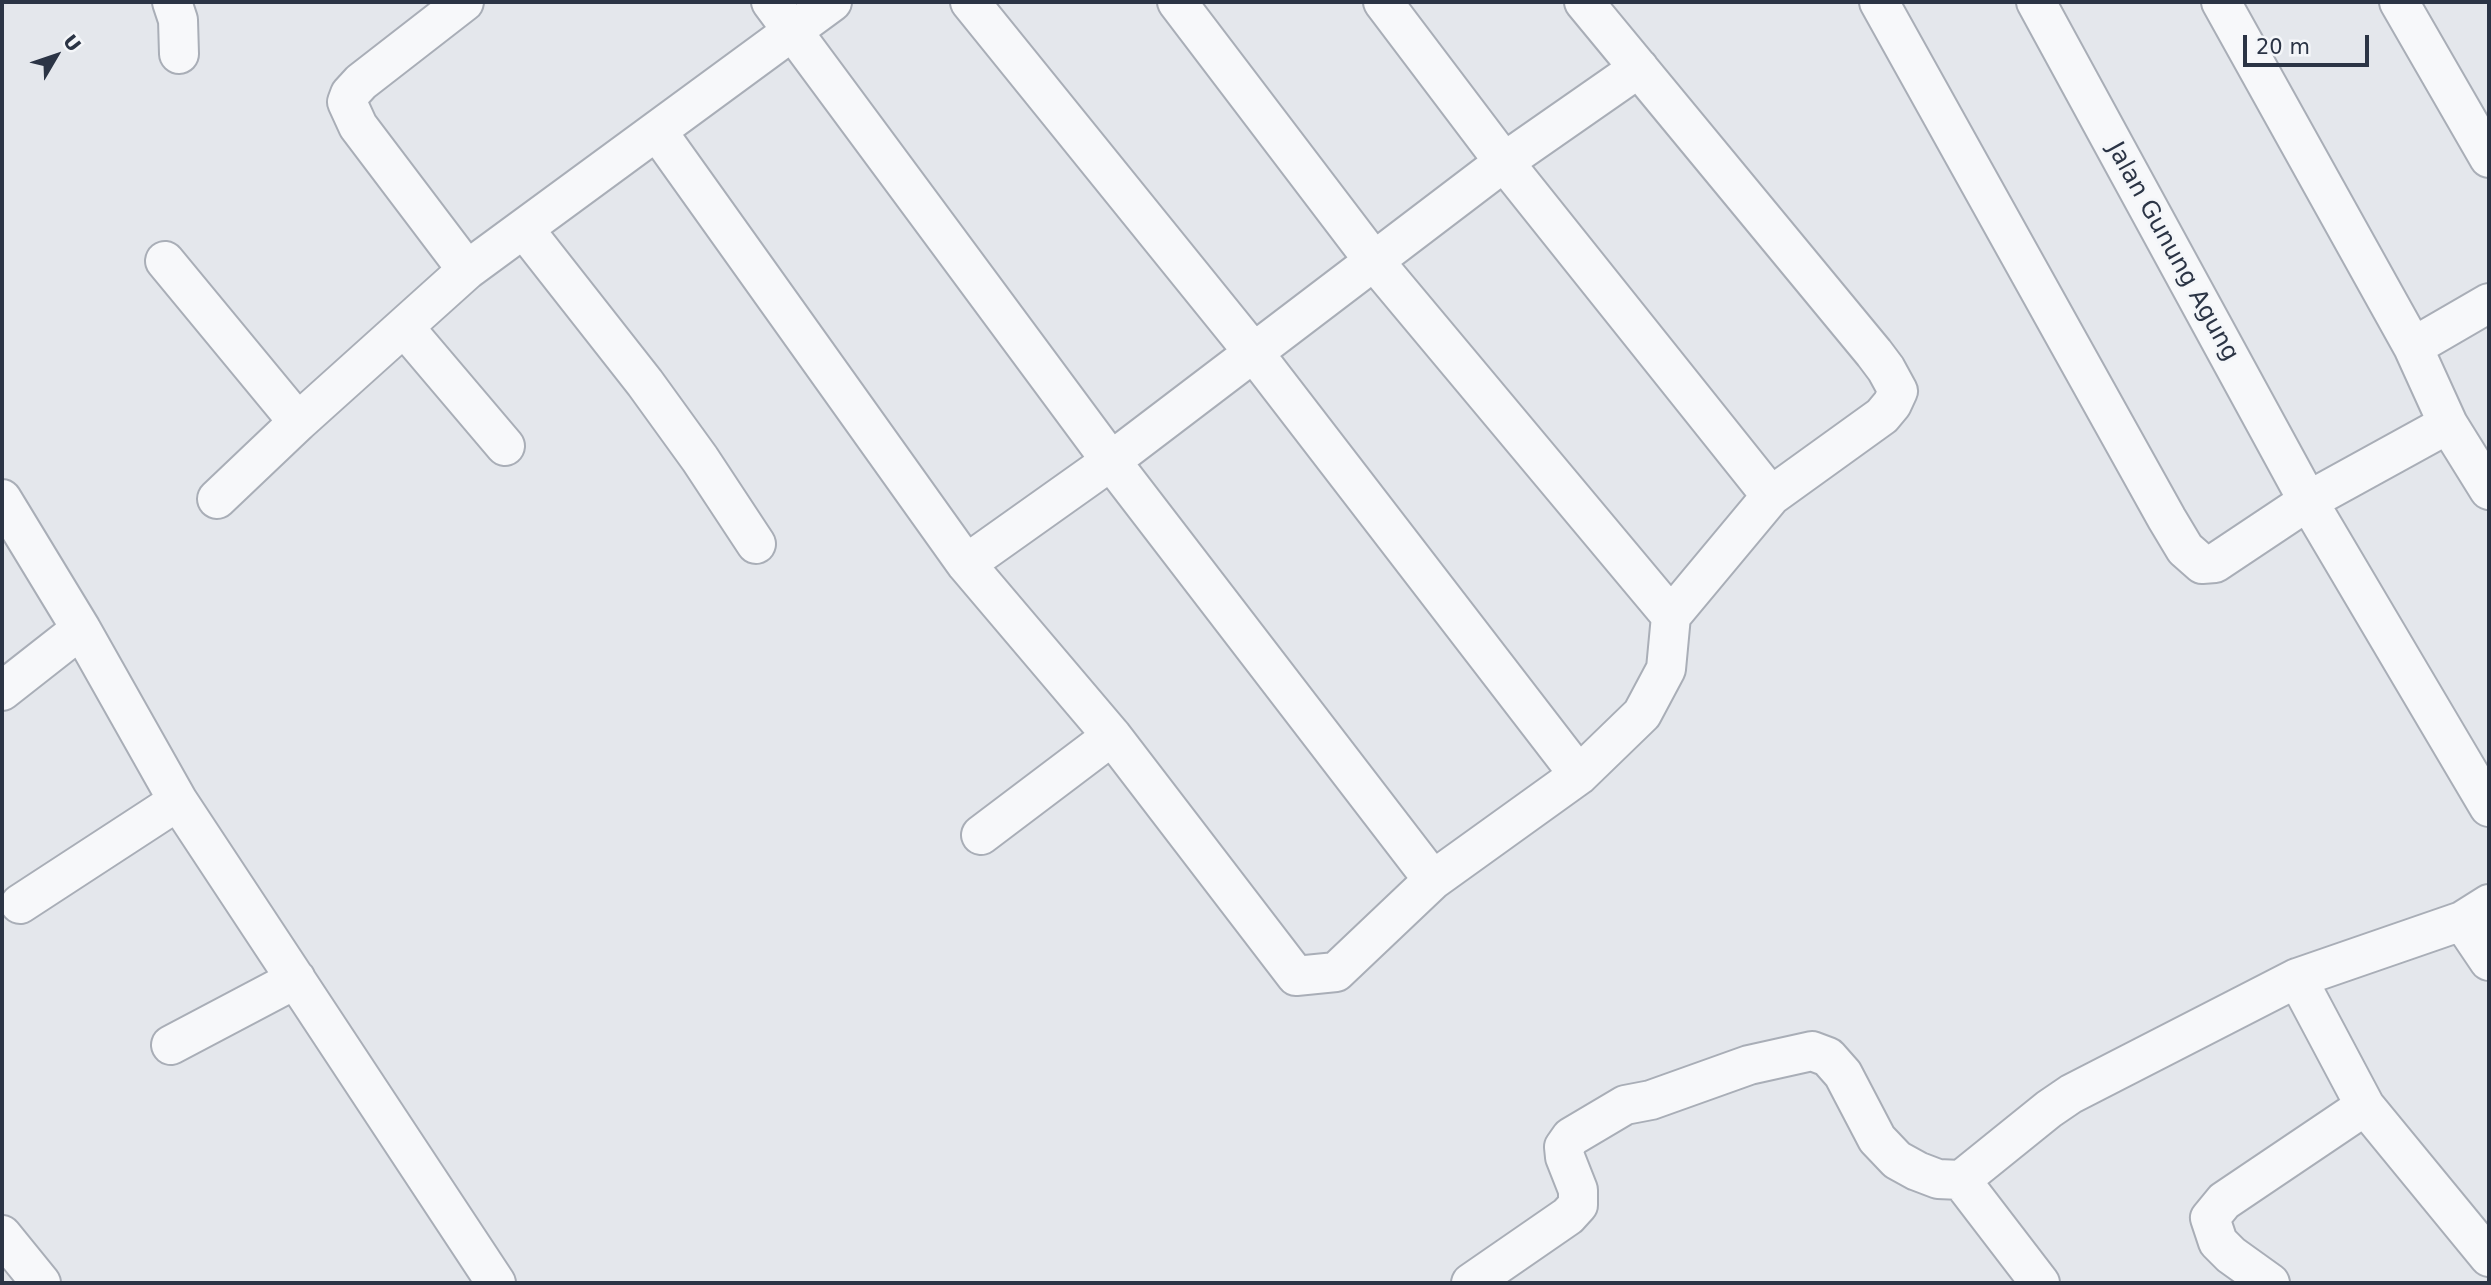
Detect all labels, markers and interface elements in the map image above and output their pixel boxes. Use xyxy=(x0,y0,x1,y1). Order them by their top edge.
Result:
north arrow xyxy=(21,21,91,91)
scale bar xyxy=(2246,21,2372,65)
text: U xyxy=(59,30,86,56)
text: 20 m xyxy=(2256,35,2310,59)
street label: Jalan Gunung Agung xyxy=(2100,138,2244,366)

